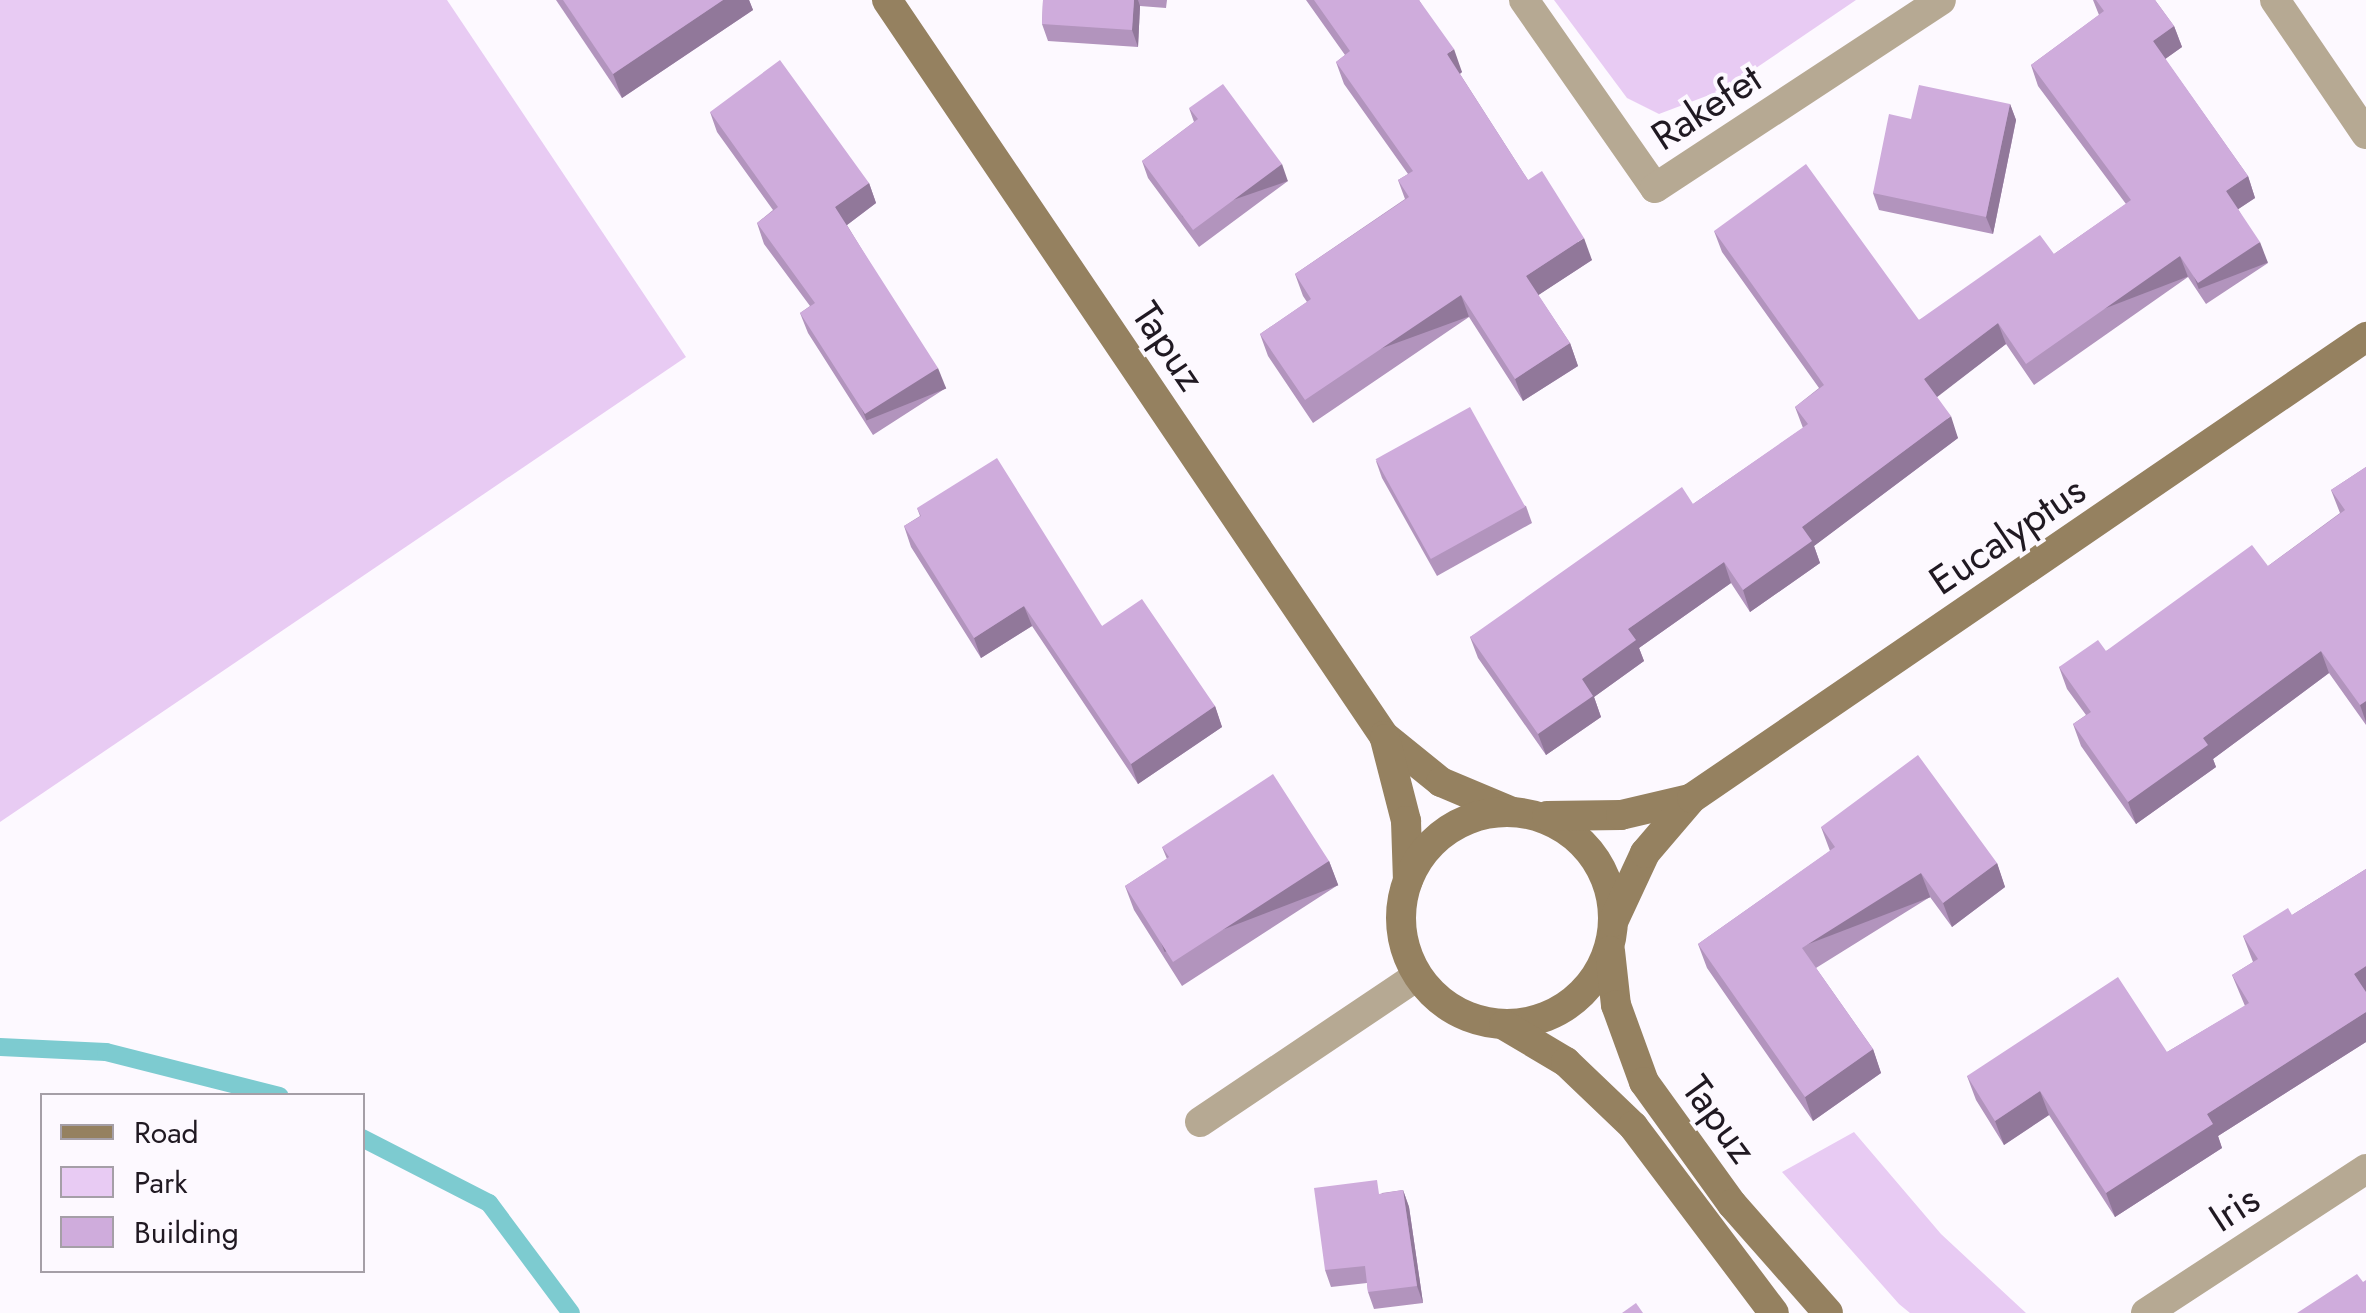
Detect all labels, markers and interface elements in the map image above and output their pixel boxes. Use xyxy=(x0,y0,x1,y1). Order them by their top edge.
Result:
street label: Rakefet xyxy=(1642,54,1770,160)
street label: Tapuz xyxy=(1122,293,1216,399)
street label: Eucalyptus xyxy=(1920,465,2094,605)
street label: Tapuz xyxy=(1672,1066,1768,1172)
legend xyxy=(40,1093,365,1273)
text: Road xyxy=(134,1111,199,1154)
text: Park xyxy=(134,1161,187,1204)
street label: Iris xyxy=(2200,1174,2268,1242)
text: Building xyxy=(134,1211,239,1254)

